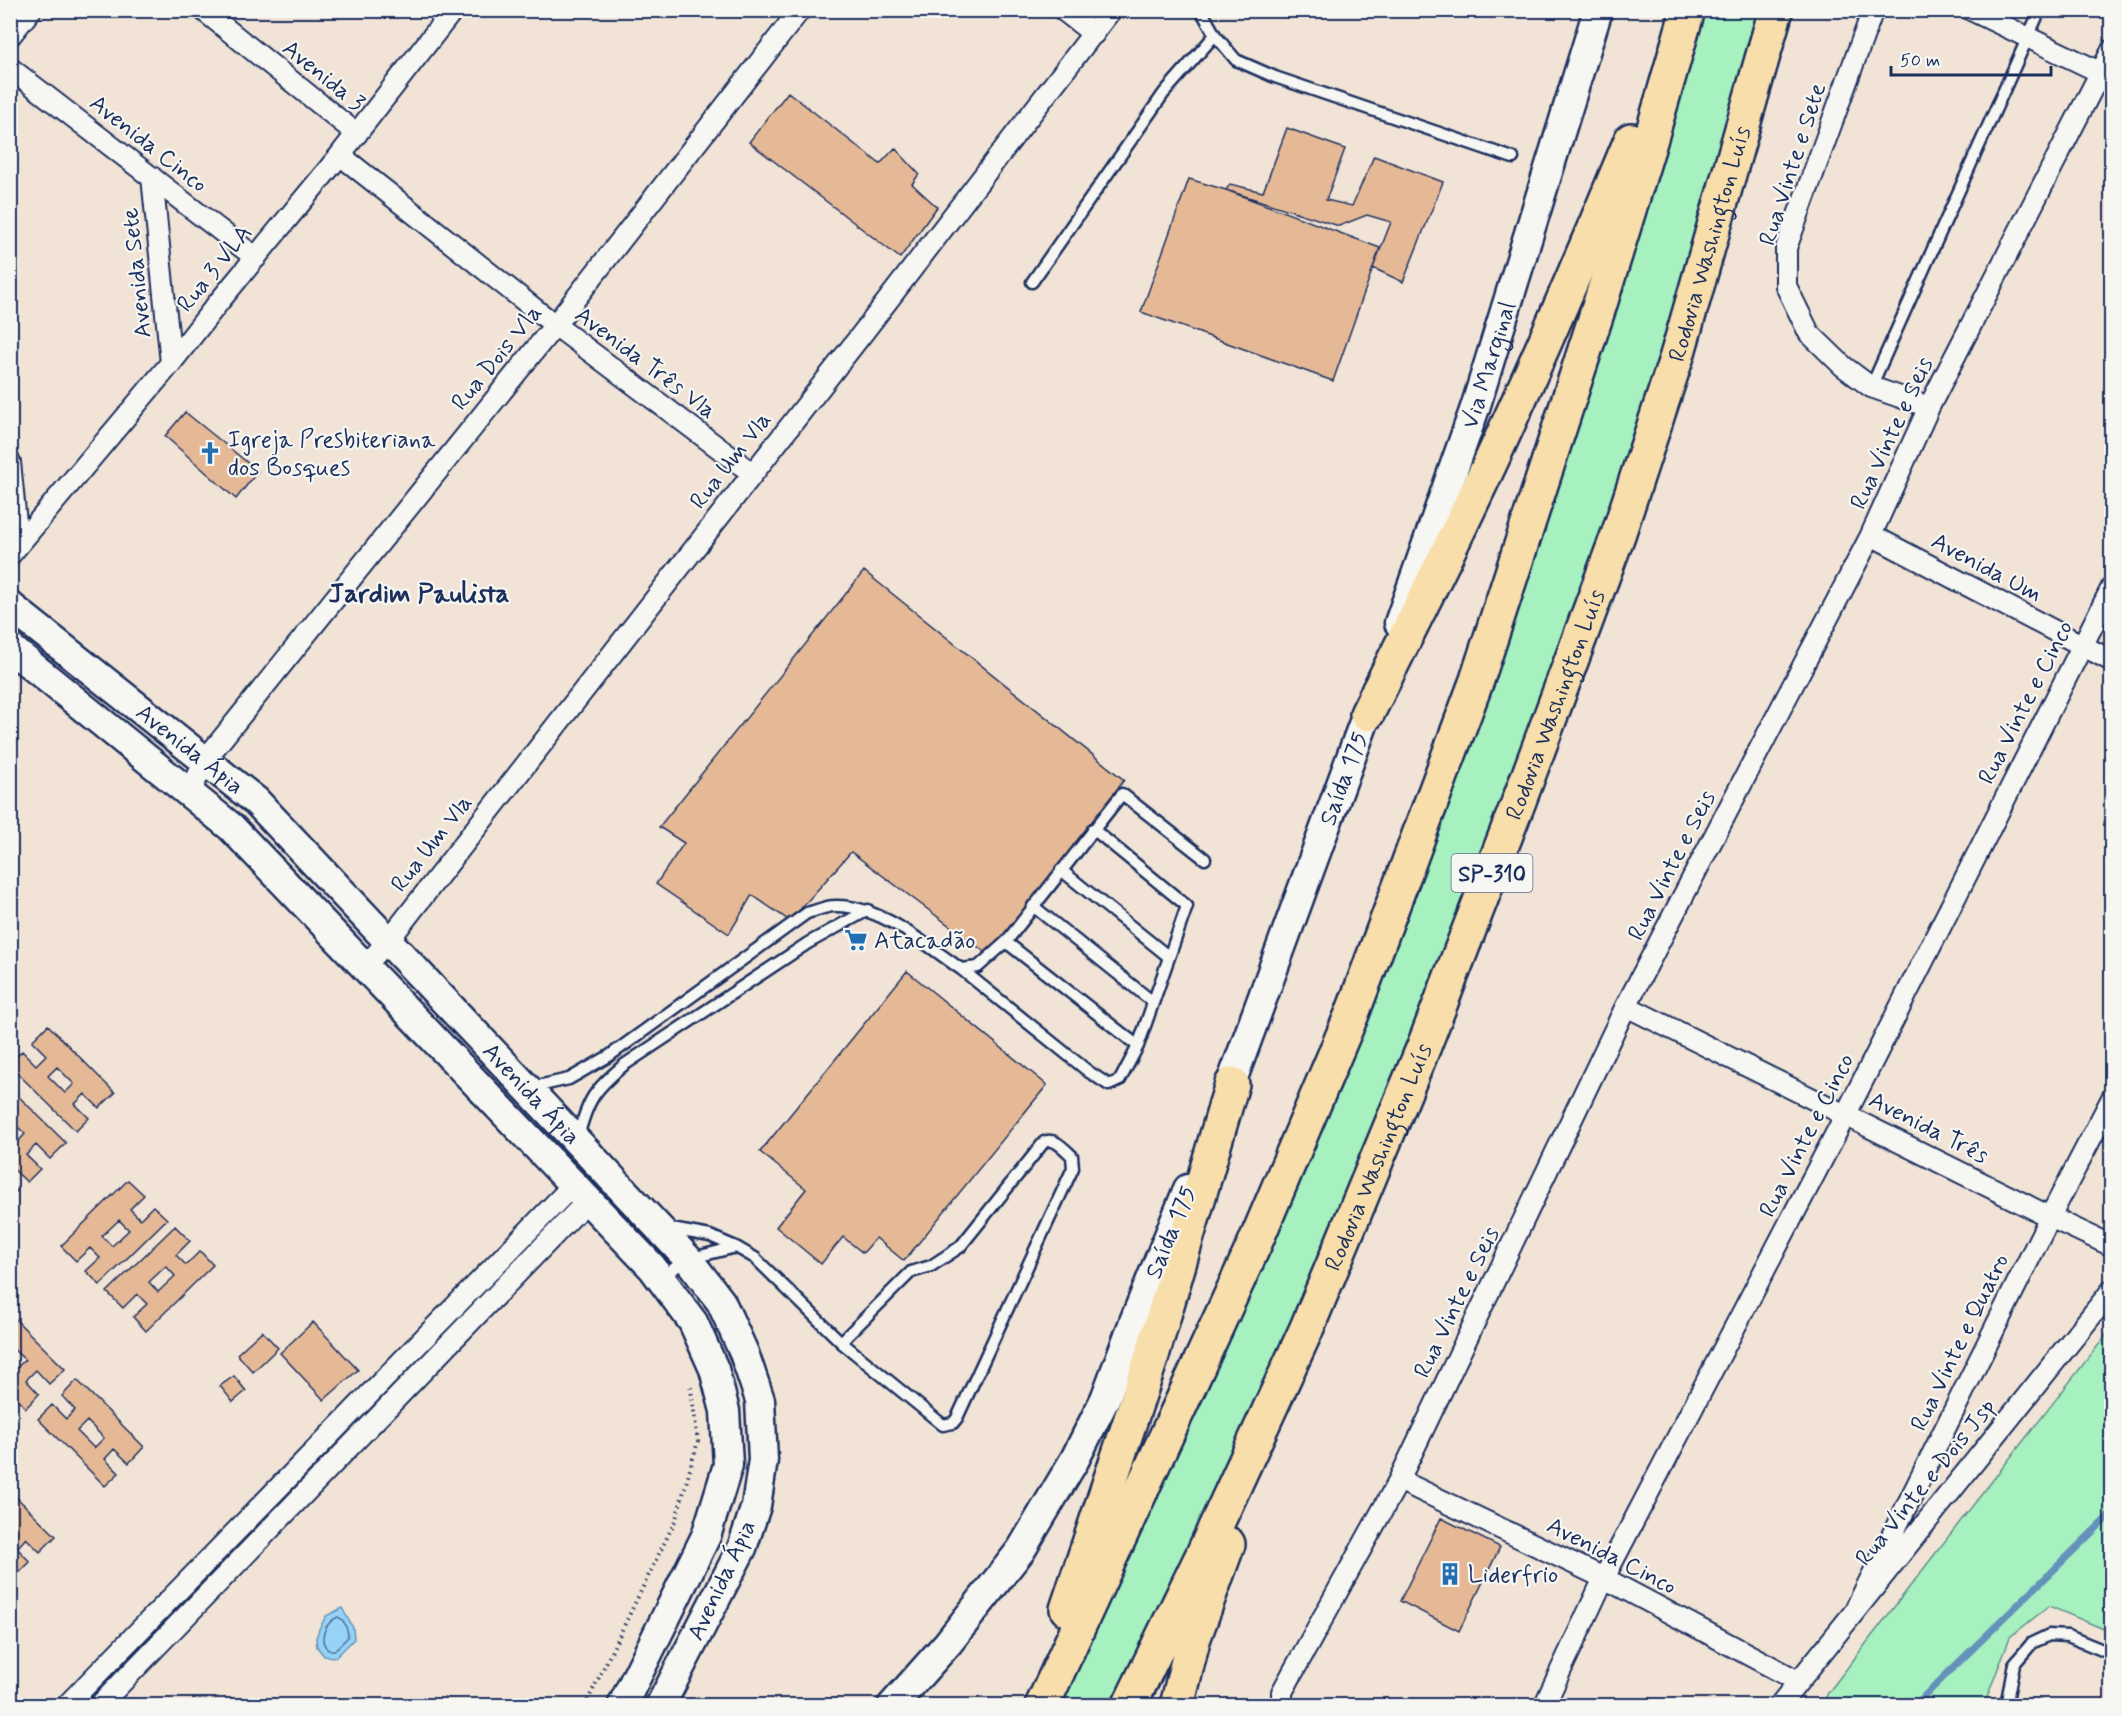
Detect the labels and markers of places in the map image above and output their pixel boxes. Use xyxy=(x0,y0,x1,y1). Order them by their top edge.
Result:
place label: Igreja Presbiteriana dos Bosques xyxy=(228,425,436,484)
church icon: Igreja Presbiteriana dos Bosques xyxy=(197,440,223,466)
place label: Atacadão xyxy=(874,926,976,957)
supermarket icon: Atacadão xyxy=(843,927,869,953)
place label: Liderfrio xyxy=(1468,1560,1558,1591)
building icon: Liderfrio xyxy=(1437,1561,1463,1587)

